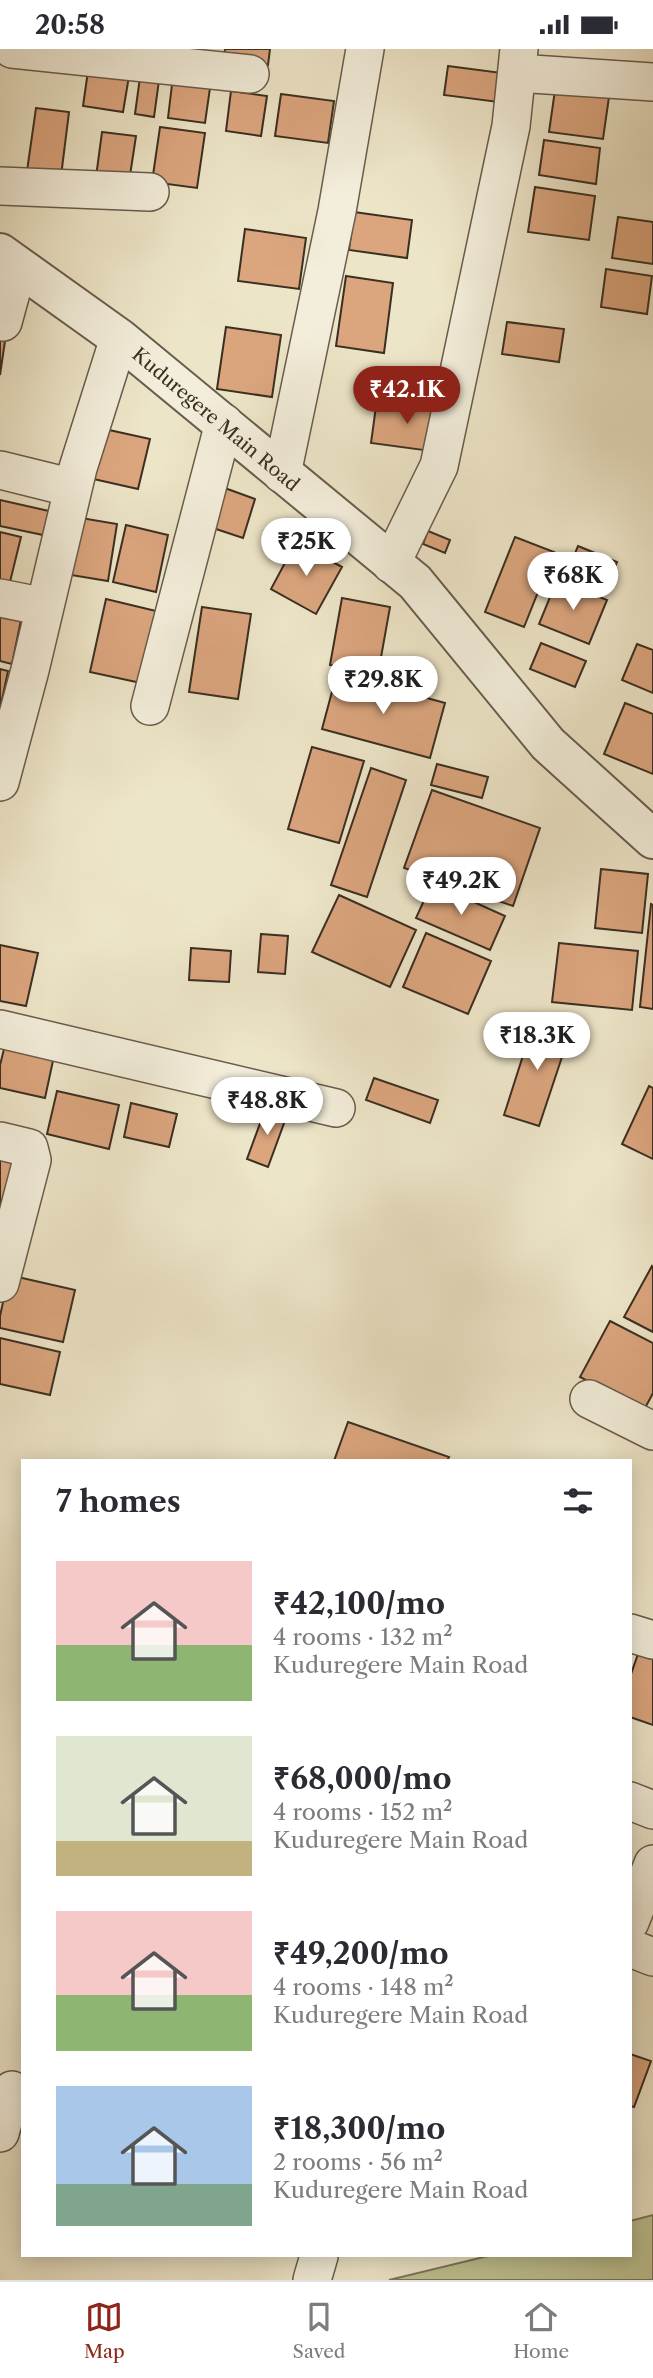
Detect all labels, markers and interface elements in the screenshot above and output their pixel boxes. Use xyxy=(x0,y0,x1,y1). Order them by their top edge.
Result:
text: 20:58 xyxy=(35,9,105,41)
street label: Kuduregere Main Road xyxy=(127,343,304,496)
pin: ₹42.1K xyxy=(350,367,464,426)
text: ₹42.1K xyxy=(369,375,445,403)
pin: ₹25K xyxy=(265,519,347,578)
text: ₹25K xyxy=(277,527,335,555)
pin: ₹68K xyxy=(532,553,614,612)
text: ₹68K xyxy=(543,561,603,589)
pin: ₹29.8K xyxy=(326,657,440,716)
text: ₹29.8K xyxy=(344,665,422,693)
pin: ₹49.2K xyxy=(404,857,518,917)
text: ₹49.2K xyxy=(422,866,500,894)
pin: ₹18.3K xyxy=(480,1013,594,1072)
text: ₹18.3K xyxy=(499,1021,575,1049)
pin: ₹48.8K xyxy=(210,1077,324,1137)
text: ₹48.8K xyxy=(227,1086,307,1114)
icon: filters xyxy=(559,1482,597,1520)
text: 7 homes xyxy=(56,1483,181,1520)
text: ₹42,100/mo xyxy=(273,1585,445,1622)
icon: home xyxy=(112,1589,196,1673)
text: 4 rooms · 132 m² xyxy=(273,1623,453,1651)
text: Kuduregere Main Road xyxy=(273,1651,528,1679)
text: ₹68,000/mo xyxy=(273,1760,451,1797)
icon: home xyxy=(112,1764,196,1848)
text: 4 rooms · 152 m² xyxy=(273,1798,453,1826)
text: Kuduregere Main Road xyxy=(273,1826,528,1854)
text: ₹49,200/mo xyxy=(273,1935,449,1972)
icon: home xyxy=(112,1939,196,2023)
text: 4 rooms · 148 m² xyxy=(273,1973,454,2001)
text: Kuduregere Main Road xyxy=(273,2001,528,2029)
text: ₹18,300/mo xyxy=(273,2110,445,2147)
icon: home xyxy=(112,2114,196,2198)
text: 2 rooms · 56 m² xyxy=(273,2148,443,2176)
text: Kuduregere Main Road xyxy=(273,2176,528,2204)
tab: Map xyxy=(84,2298,125,2363)
tab: Saved xyxy=(293,2298,345,2363)
tab: Home xyxy=(513,2298,569,2363)

